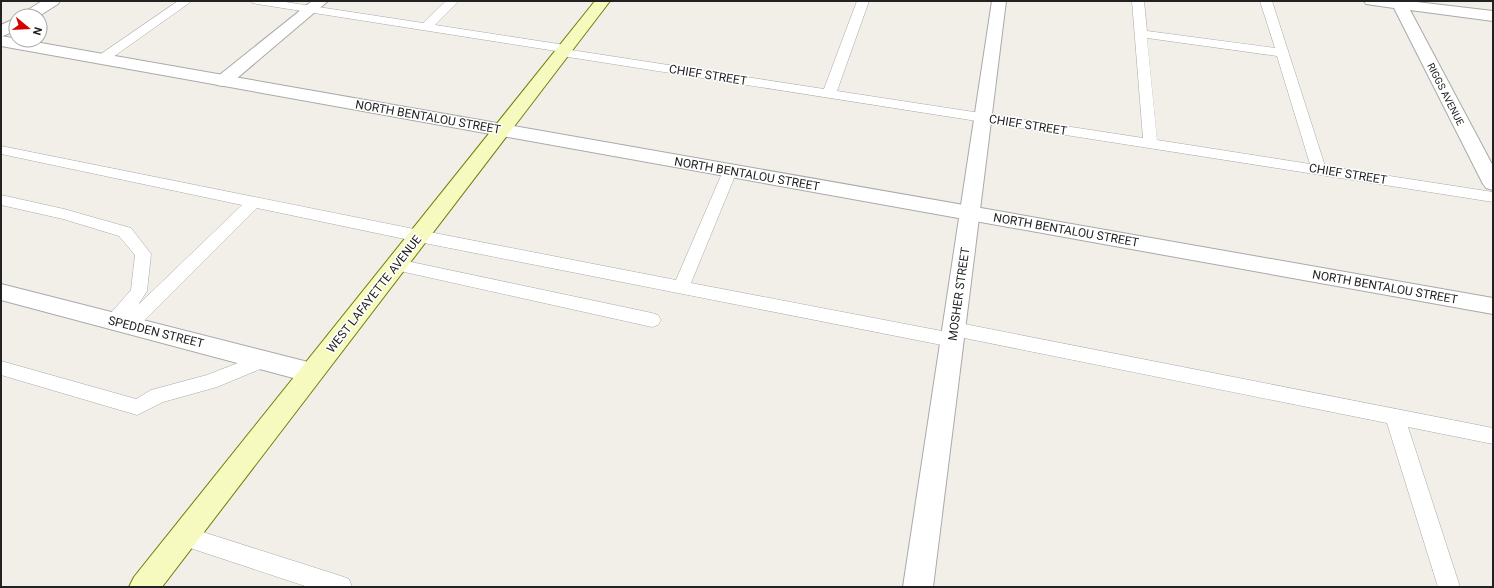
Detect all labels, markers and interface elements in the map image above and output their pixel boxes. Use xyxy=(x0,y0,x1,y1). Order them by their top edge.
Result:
north arrow xyxy=(8,8,48,48)
text: N xyxy=(30,25,44,37)
street label: RIGGS AVENUE xyxy=(1425,61,1466,127)
street label: CHIEF STREET xyxy=(668,62,748,88)
street label: NORTH BENTALOU STREET xyxy=(354,97,502,137)
street label: CHIEF STREET xyxy=(988,112,1068,138)
street label: NORTH BENTALOU STREET xyxy=(673,154,821,194)
street label: CHIEF STREET xyxy=(1308,161,1388,187)
street label: NORTH BENTALOU STREET xyxy=(992,210,1140,250)
street label: WEST LAFAYETTE AVENUE xyxy=(324,232,424,355)
street label: MOSHER STREET xyxy=(946,246,972,342)
street label: NORTH BENTALOU STREET xyxy=(1311,267,1459,307)
street label: SPEDDEN STREET xyxy=(107,313,205,351)

